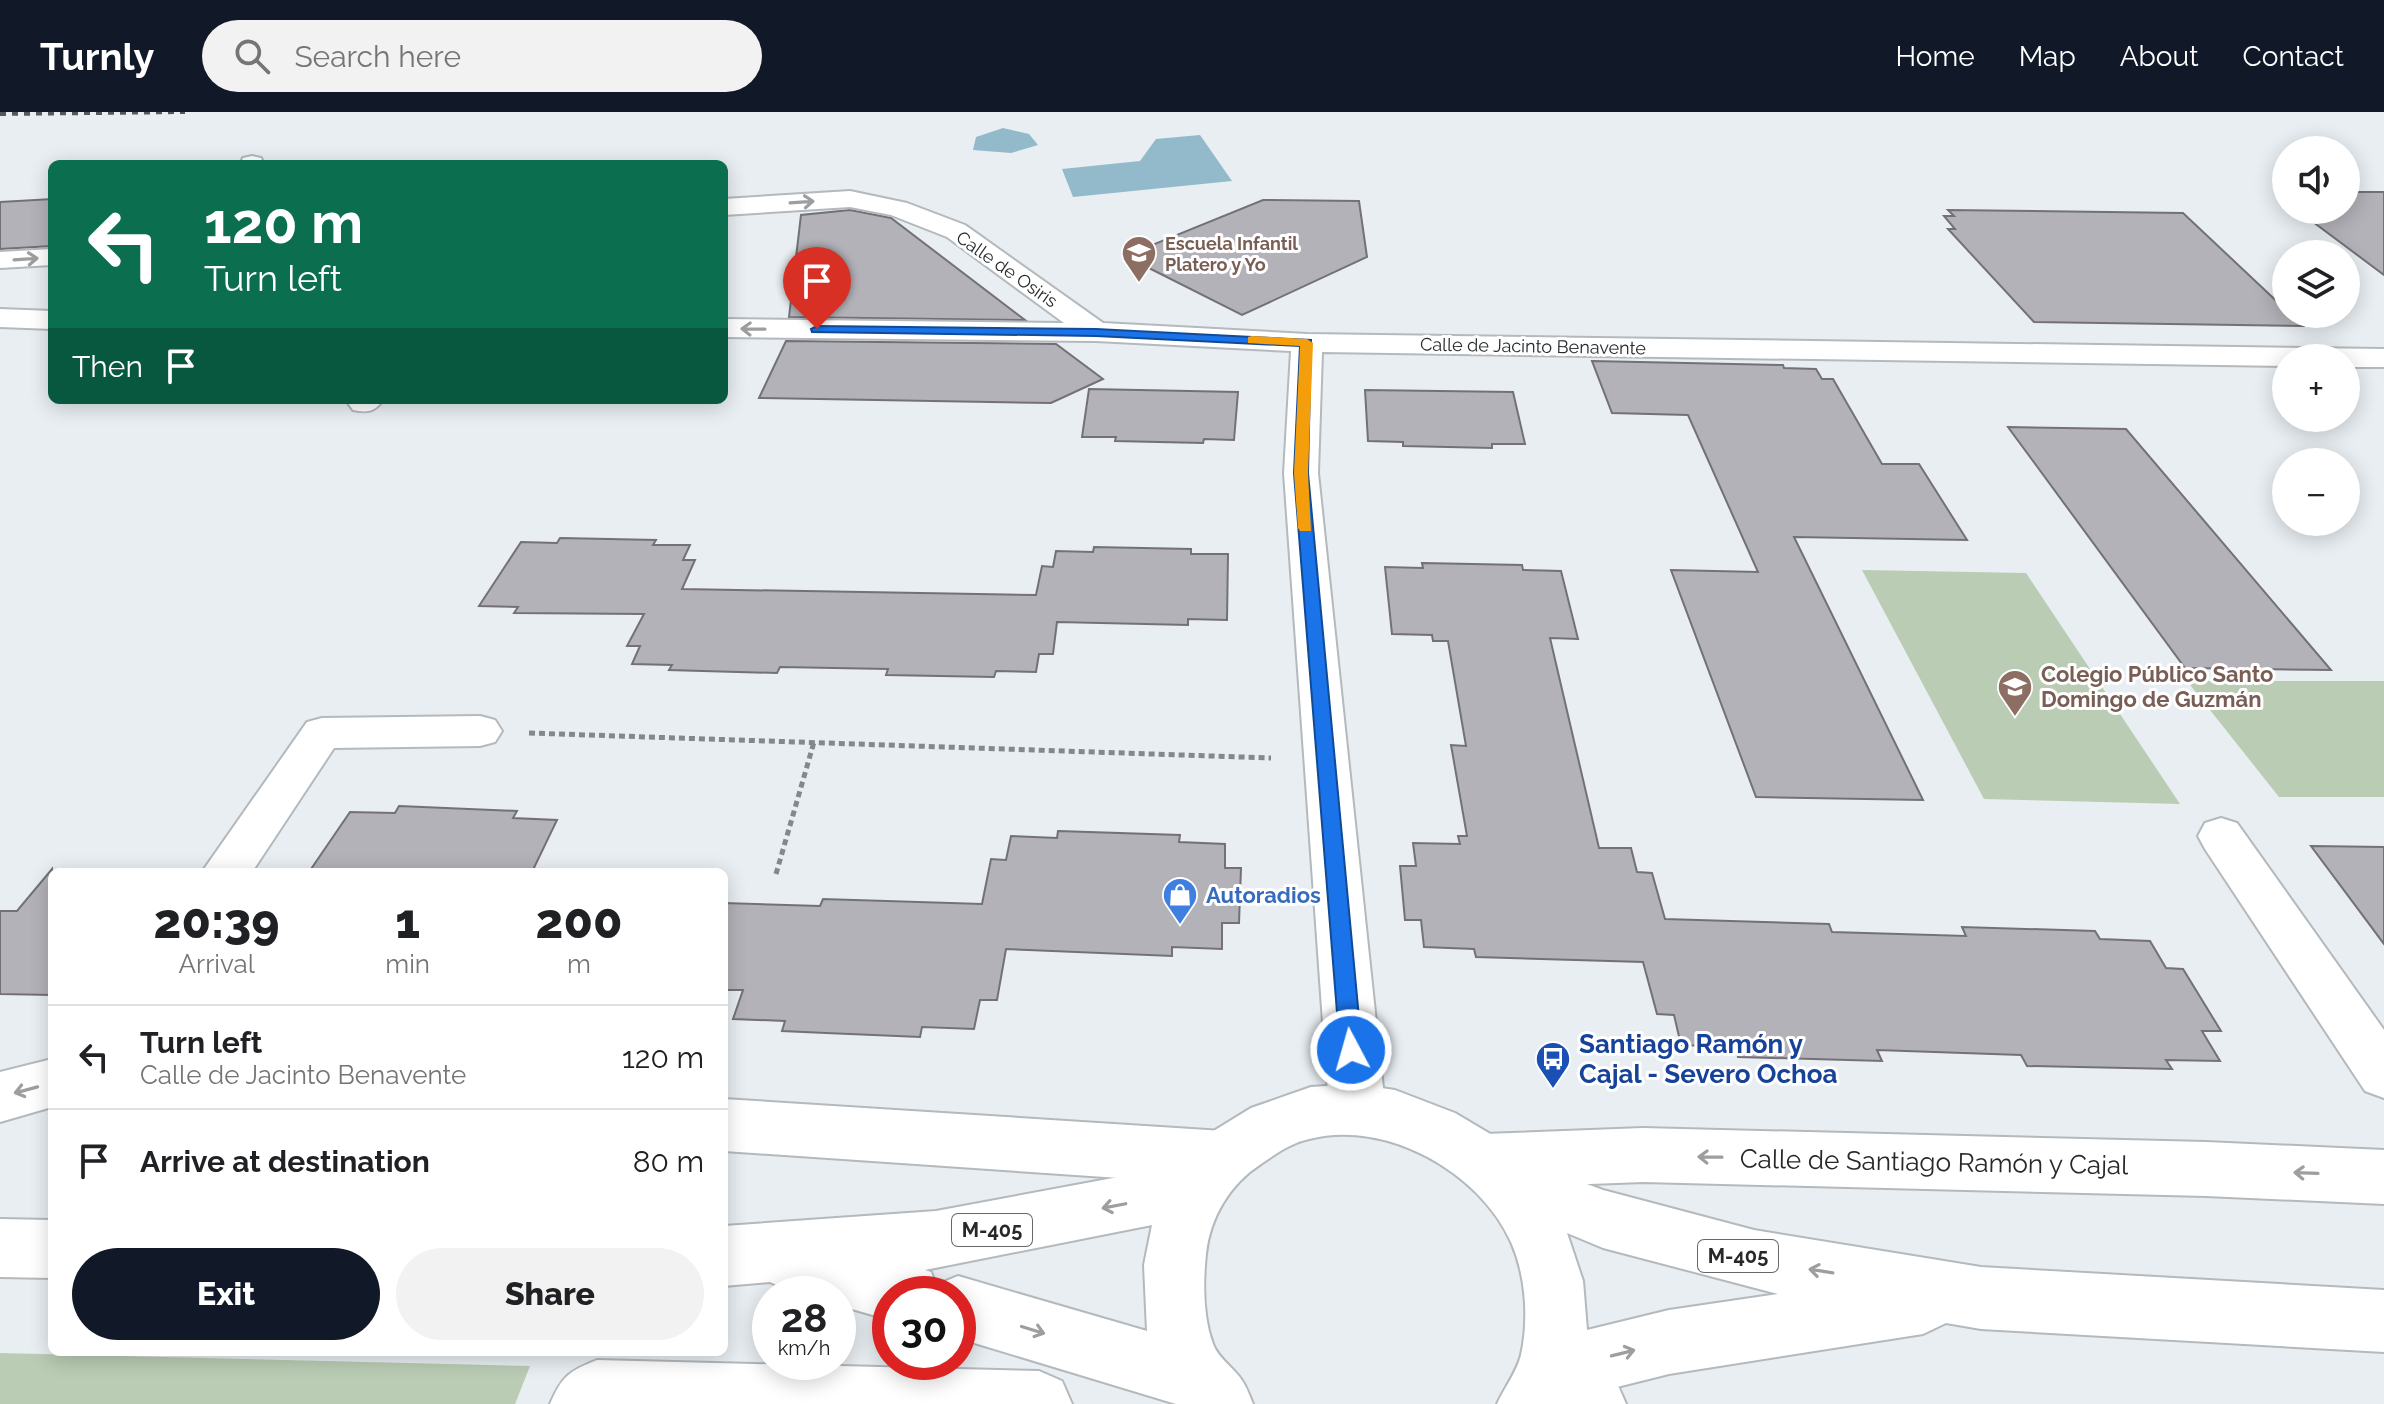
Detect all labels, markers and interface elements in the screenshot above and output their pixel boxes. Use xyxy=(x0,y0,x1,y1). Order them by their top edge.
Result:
search box xyxy=(202,20,762,92)
text: Turnly xyxy=(40,34,154,79)
icon: search xyxy=(230,34,274,78)
text: Search here xyxy=(294,39,461,74)
text: Home xyxy=(1895,40,1975,73)
text: Map xyxy=(2019,40,2076,73)
text: About xyxy=(2120,40,2199,73)
text: Contact xyxy=(2243,40,2344,73)
map controls xyxy=(2272,136,2360,536)
button: sound xyxy=(2272,136,2360,224)
text: 120 m xyxy=(204,190,363,256)
icon: left xyxy=(72,192,176,296)
one-way arrow xyxy=(788,194,815,209)
street label: Calle de Osiris xyxy=(952,226,1062,312)
place label: Escuela Infantil Platero y Yo xyxy=(1165,233,1298,275)
school or university icon: Escuela Infantil Platero y Yo xyxy=(1120,234,1158,284)
button: layers xyxy=(2272,240,2360,328)
pin xyxy=(783,247,851,329)
one-way arrow xyxy=(12,251,39,266)
text: Turn left xyxy=(204,257,342,299)
icon: arrive xyxy=(795,259,839,303)
one-way arrow xyxy=(740,321,767,337)
street label: Calle de Jacinto Benavente xyxy=(1420,334,1647,358)
icon: arrive xyxy=(159,344,203,388)
button: + xyxy=(2272,344,2360,432)
text: Then xyxy=(72,349,143,384)
button: − xyxy=(2272,448,2360,536)
place label: Colegio Público Santo Domingo de Guzmán xyxy=(2041,661,2273,712)
school or university icon: Colegio Público Santo Domingo de Guzmán xyxy=(1996,668,2034,718)
shop icon: Autoradios xyxy=(1161,876,1199,926)
place label: Autoradios xyxy=(1206,882,1321,908)
text: 20:39 xyxy=(154,893,280,949)
text: 1 xyxy=(395,893,420,949)
text: 200 xyxy=(536,893,622,949)
text: Arrival xyxy=(178,949,255,979)
text: min xyxy=(385,949,430,979)
text: m xyxy=(567,949,591,979)
position arrow xyxy=(1309,1008,1393,1092)
text: Turn left xyxy=(140,1025,262,1060)
place label: Santiago Ramón y Cajal - Severo Ochoa xyxy=(1579,1029,1838,1089)
icon: left xyxy=(72,1035,116,1079)
text: 120 m xyxy=(622,1040,704,1075)
bus stop icon: Santiago Ramón y Cajal - Severo Ochoa xyxy=(1534,1040,1572,1090)
text: Calle de Jacinto Benavente xyxy=(140,1060,466,1090)
one-way arrow xyxy=(14,1084,39,1099)
icon: arrive xyxy=(72,1139,116,1183)
text: Arrive at destination xyxy=(140,1144,430,1179)
text: 80 m xyxy=(633,1144,704,1179)
street label: Calle de Santiago Ramón y Cajal xyxy=(1740,1144,2129,1180)
one-way arrow xyxy=(1697,1149,1724,1164)
one-way arrow xyxy=(2293,1166,2320,1181)
one-way arrow xyxy=(1102,1199,1127,1214)
road number: M-405 xyxy=(952,1214,1032,1246)
road number: M-405 xyxy=(1698,1240,1778,1272)
button: Exit xyxy=(72,1248,380,1340)
button: Share xyxy=(396,1248,704,1340)
one-way arrow xyxy=(1809,1263,1835,1278)
speed limit sign: 30 xyxy=(872,1276,976,1380)
text: 28 xyxy=(781,1294,827,1341)
one-way arrow xyxy=(1019,1323,1045,1338)
text: km/h xyxy=(778,1336,830,1360)
one-way arrow xyxy=(1610,1345,1636,1360)

